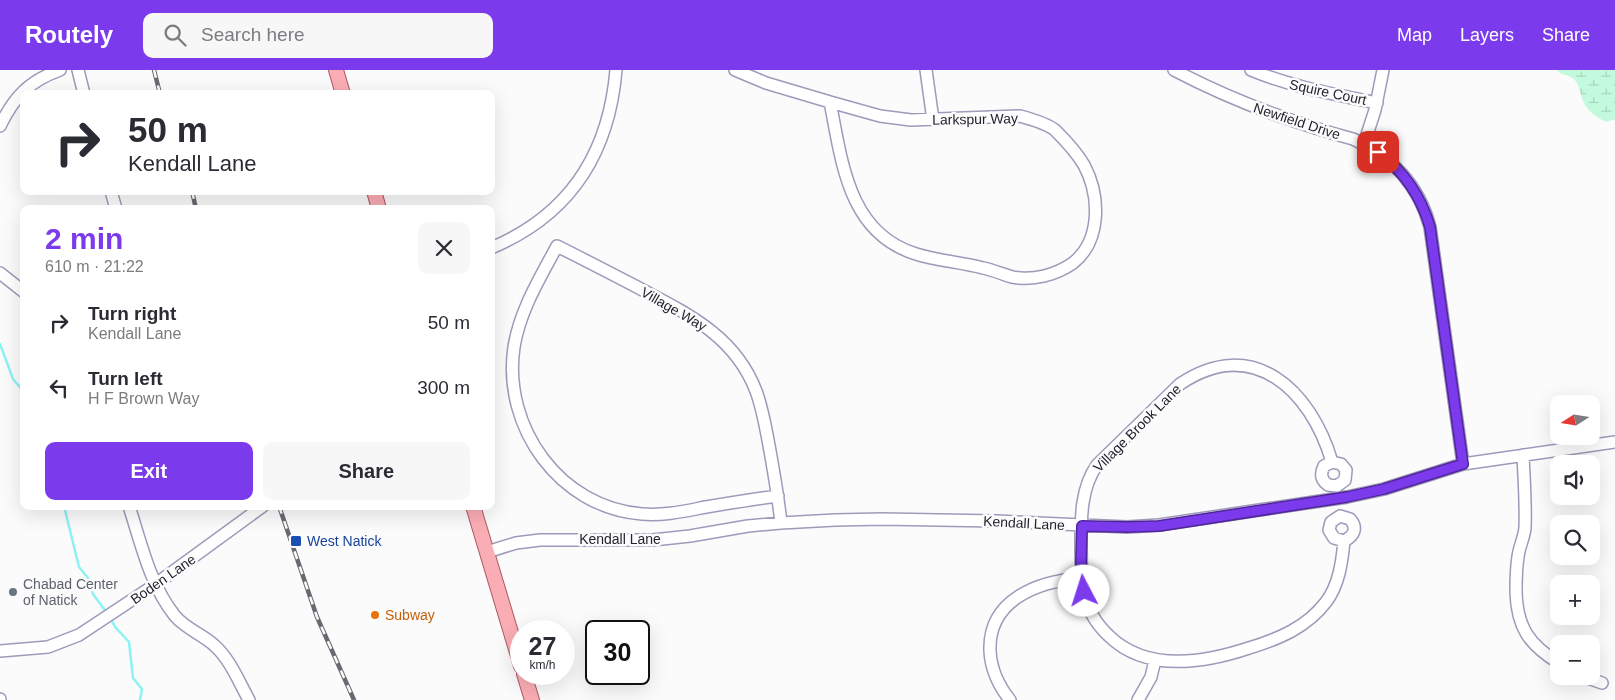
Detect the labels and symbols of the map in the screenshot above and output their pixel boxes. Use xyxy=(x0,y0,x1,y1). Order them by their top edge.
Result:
street label: Squire Court xyxy=(1288,76,1368,108)
street label: Newfield Drive xyxy=(1252,99,1343,143)
street label: Larkspur Way xyxy=(932,110,1018,128)
pin xyxy=(1357,131,1399,173)
street label: Village Way xyxy=(638,284,710,334)
street label: Village Brook Lane xyxy=(1090,381,1184,475)
north arrow xyxy=(1550,395,1600,445)
street label: Kendall Lane xyxy=(983,513,1065,533)
street label: Kendall Lane xyxy=(579,531,661,547)
place label: West Natick xyxy=(307,533,382,549)
marker: West Natick xyxy=(289,534,303,548)
street label: Boden Lane xyxy=(127,551,199,607)
position arrow xyxy=(1057,564,1109,616)
place label: Chabad Center of Natick xyxy=(23,576,118,608)
marker: Chabad Center of Natick xyxy=(7,586,19,598)
place label: Subway xyxy=(385,607,435,623)
marker: Subway xyxy=(369,609,381,621)
speed limit sign: 30 xyxy=(585,620,650,685)

